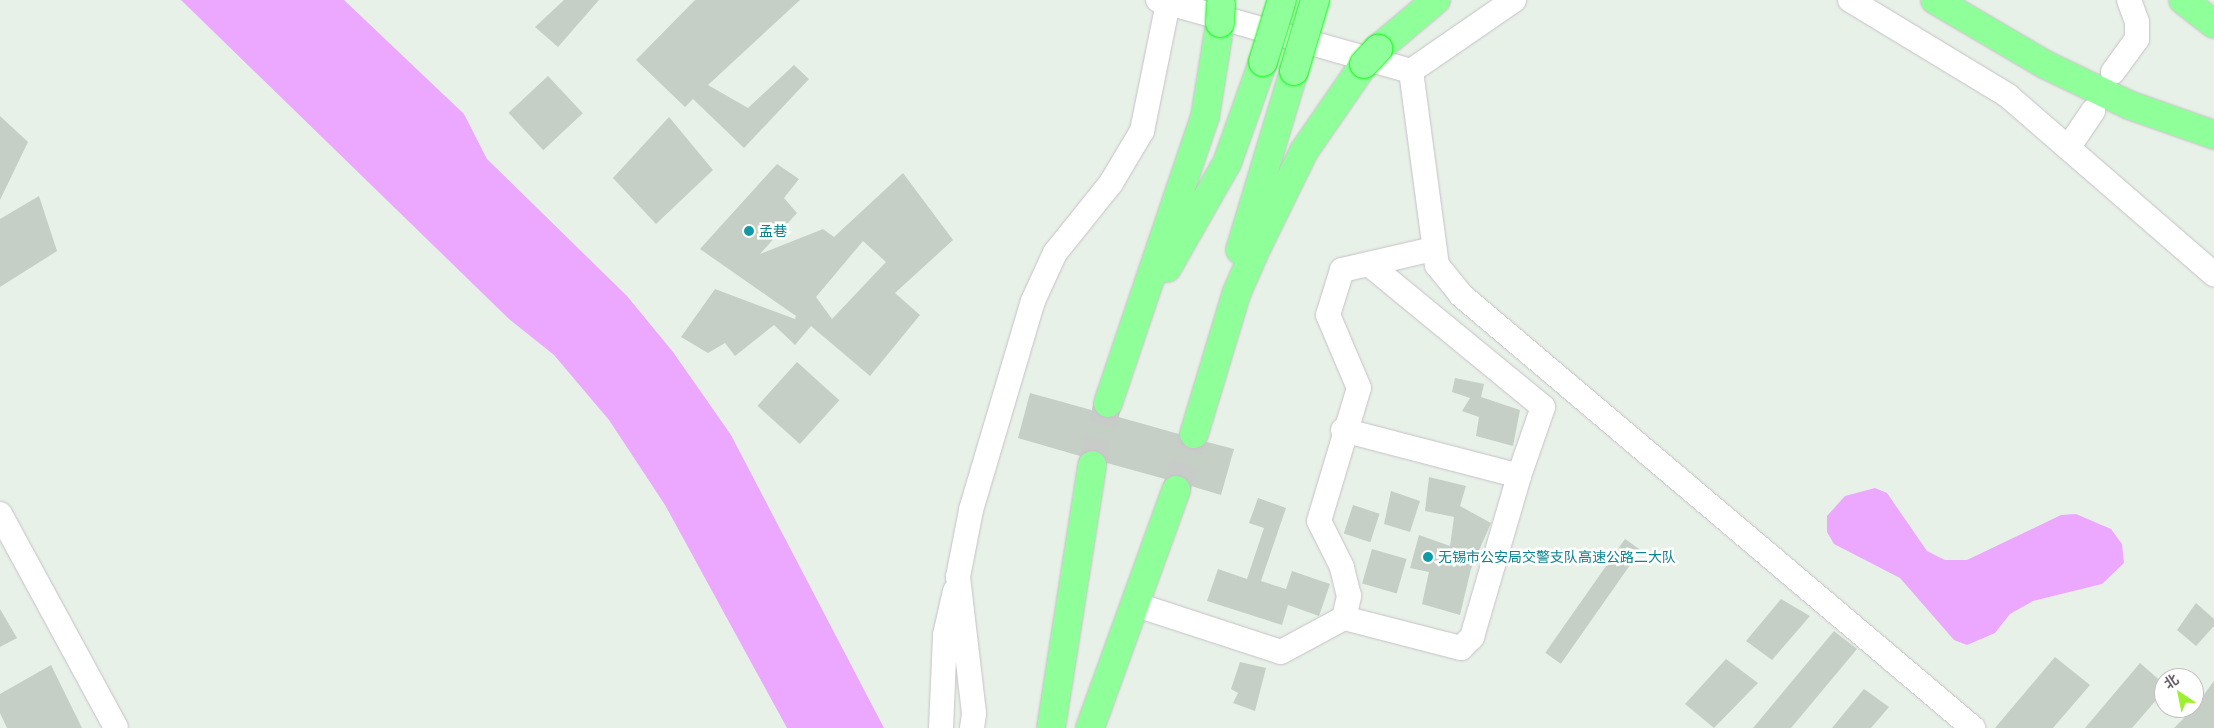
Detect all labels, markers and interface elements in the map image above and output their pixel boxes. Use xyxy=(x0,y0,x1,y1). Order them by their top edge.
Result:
place label: 孟巷 xyxy=(759,223,787,239)
marker: 孟巷 xyxy=(743,225,755,237)
place label: 无锡市公安局交警支队高速公路二大队 xyxy=(1438,549,1676,565)
marker: 无锡市公安局交警支队高速公路二大队 xyxy=(1422,551,1434,563)
north arrow xyxy=(2154,668,2204,718)
text: 北 xyxy=(2160,670,2182,693)

